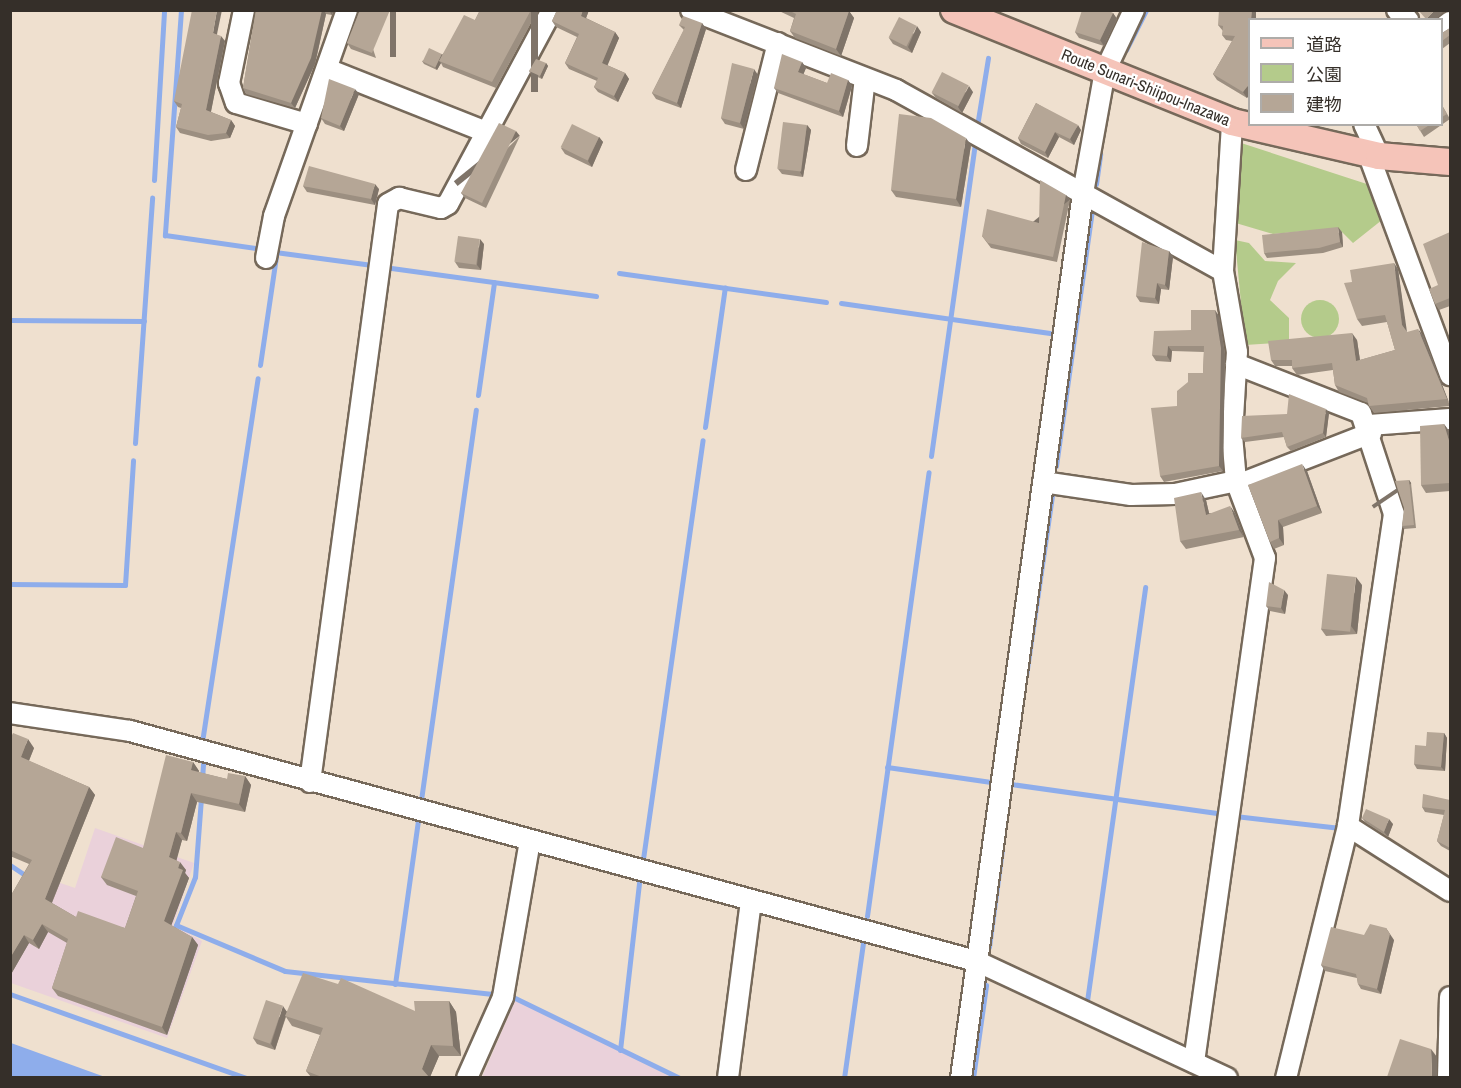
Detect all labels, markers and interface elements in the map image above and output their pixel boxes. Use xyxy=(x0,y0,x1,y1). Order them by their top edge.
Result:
legend xyxy=(1248,18,1443,126)
text: 道路 xyxy=(1306,32,1342,57)
street label: Route Sunari-Shiipou-Inazawa xyxy=(1059,44,1233,130)
text: 公園 xyxy=(1306,62,1342,87)
text: 建物 xyxy=(1306,92,1342,117)

